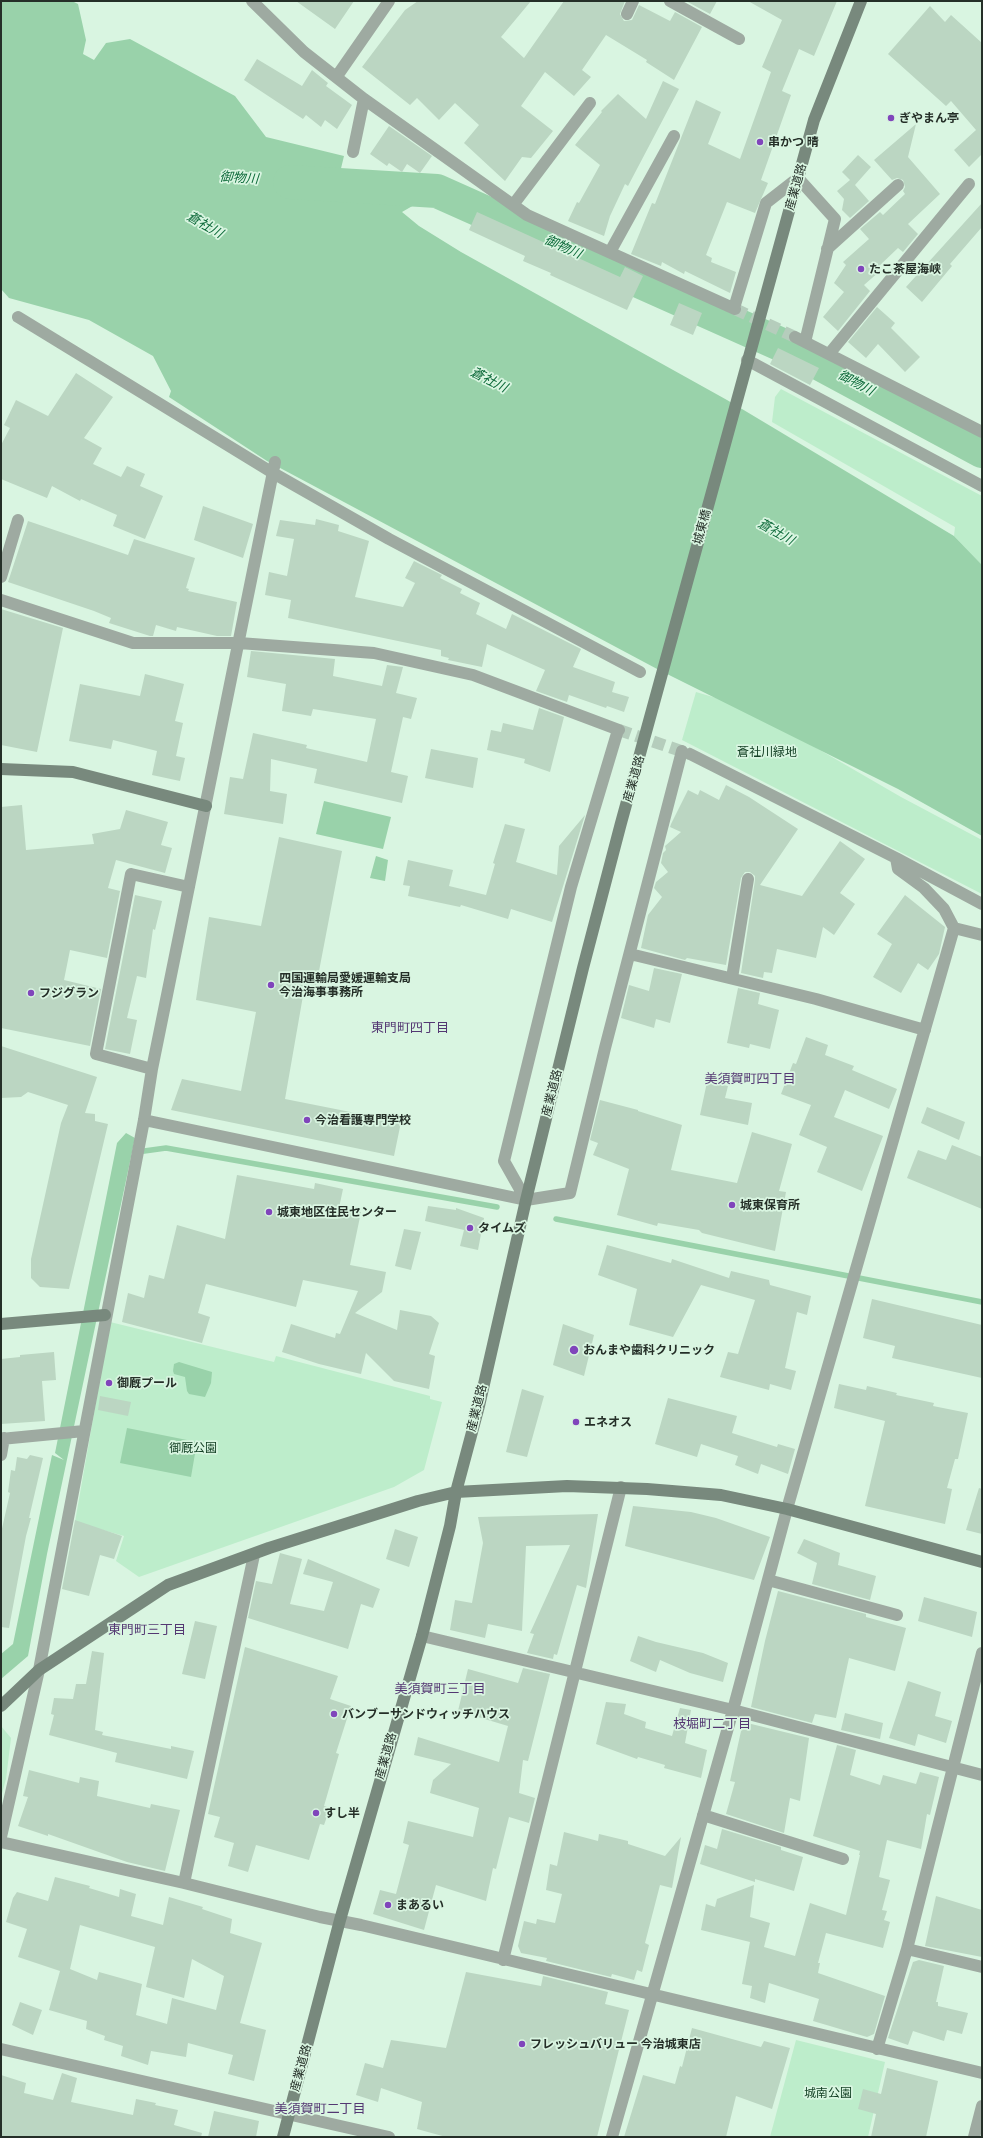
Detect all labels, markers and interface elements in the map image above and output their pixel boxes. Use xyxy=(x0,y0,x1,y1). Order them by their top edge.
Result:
place label: ぎやまん亭 xyxy=(899,111,959,125)
marker: ぎやまん亭 xyxy=(886,113,896,123)
place label: 串かつ 晴 xyxy=(768,135,819,149)
marker: 串かつ 晴 xyxy=(755,137,765,147)
street label: 産業道路 xyxy=(782,162,810,212)
water label: 御物川 xyxy=(219,169,259,187)
water label: 蒼社川 xyxy=(184,208,226,242)
water label: 御物川 xyxy=(542,232,584,262)
place label: たこ茶屋海峡 xyxy=(869,262,941,276)
marker: たこ茶屋海峡 xyxy=(856,264,866,274)
water label: 蒼社川 xyxy=(468,364,510,396)
water label: 御物川 xyxy=(835,367,877,399)
street label: 城東橋 xyxy=(690,508,714,546)
water label: 蒼社川 xyxy=(755,516,797,548)
park label: 蒼社川緑地 xyxy=(737,745,797,759)
street label: 産業道路 xyxy=(620,754,648,804)
place label: 四国運輸局愛媛運輸支局 今治海事事務所 xyxy=(279,971,411,999)
marker: 四国運輸局愛媛運輸支局 今治海事事務所 xyxy=(266,980,276,990)
place label: フジグラン xyxy=(39,986,99,1000)
marker: フジグラン xyxy=(26,988,36,998)
district label: 東門町四丁目 xyxy=(371,1020,449,1036)
street label: 産業道路 xyxy=(539,1068,565,1118)
district label: 美須賀町四丁目 xyxy=(705,1071,795,1087)
place label: 今治看護専門学校 xyxy=(315,1113,411,1127)
marker: 今治看護専門学校 xyxy=(302,1115,312,1125)
place label: 城東保育所 xyxy=(740,1198,800,1212)
marker: 城東保育所 xyxy=(727,1200,737,1210)
place label: 城東地区住民センター xyxy=(277,1205,397,1219)
marker: 城東地区住民センター xyxy=(264,1207,274,1217)
place label: タイムズ xyxy=(478,1221,526,1235)
marker: タイムズ xyxy=(465,1223,475,1233)
place label: おんまや歯科クリニック xyxy=(583,1343,715,1357)
marker: おんまや歯科クリニック xyxy=(568,1344,580,1356)
place label: 御厩プール xyxy=(117,1376,177,1390)
marker: 御厩プール xyxy=(104,1378,114,1388)
street label: 産業道路 xyxy=(464,1383,490,1433)
place label: エネオス xyxy=(584,1415,632,1429)
marker: エネオス xyxy=(571,1417,581,1427)
park label: 御厩公園 xyxy=(169,1441,217,1455)
district label: 東門町三丁目 xyxy=(108,1622,186,1638)
district label: 美須賀町三丁目 xyxy=(395,1681,485,1697)
place label: バンブーサンドウィッチハウス xyxy=(342,1707,510,1721)
marker: バンブーサンドウィッチハウス xyxy=(329,1709,339,1719)
district label: 枝堀町二丁目 xyxy=(673,1716,751,1732)
street label: 産業道路 xyxy=(372,1731,400,1781)
place label: すし半 xyxy=(324,1806,360,1820)
marker: すし半 xyxy=(311,1808,321,1818)
place label: まあるい xyxy=(396,1898,444,1912)
marker: まあるい xyxy=(383,1900,393,1910)
place label: フレッシュバリュー 今治城東店 xyxy=(530,2037,701,2051)
marker: フレッシュバリュー 今治城東店 xyxy=(517,2039,527,2049)
street label: 産業道路 xyxy=(288,2043,314,2093)
park label: 城南公園 xyxy=(804,2086,852,2100)
district label: 美須賀町二丁目 xyxy=(275,2101,365,2117)

